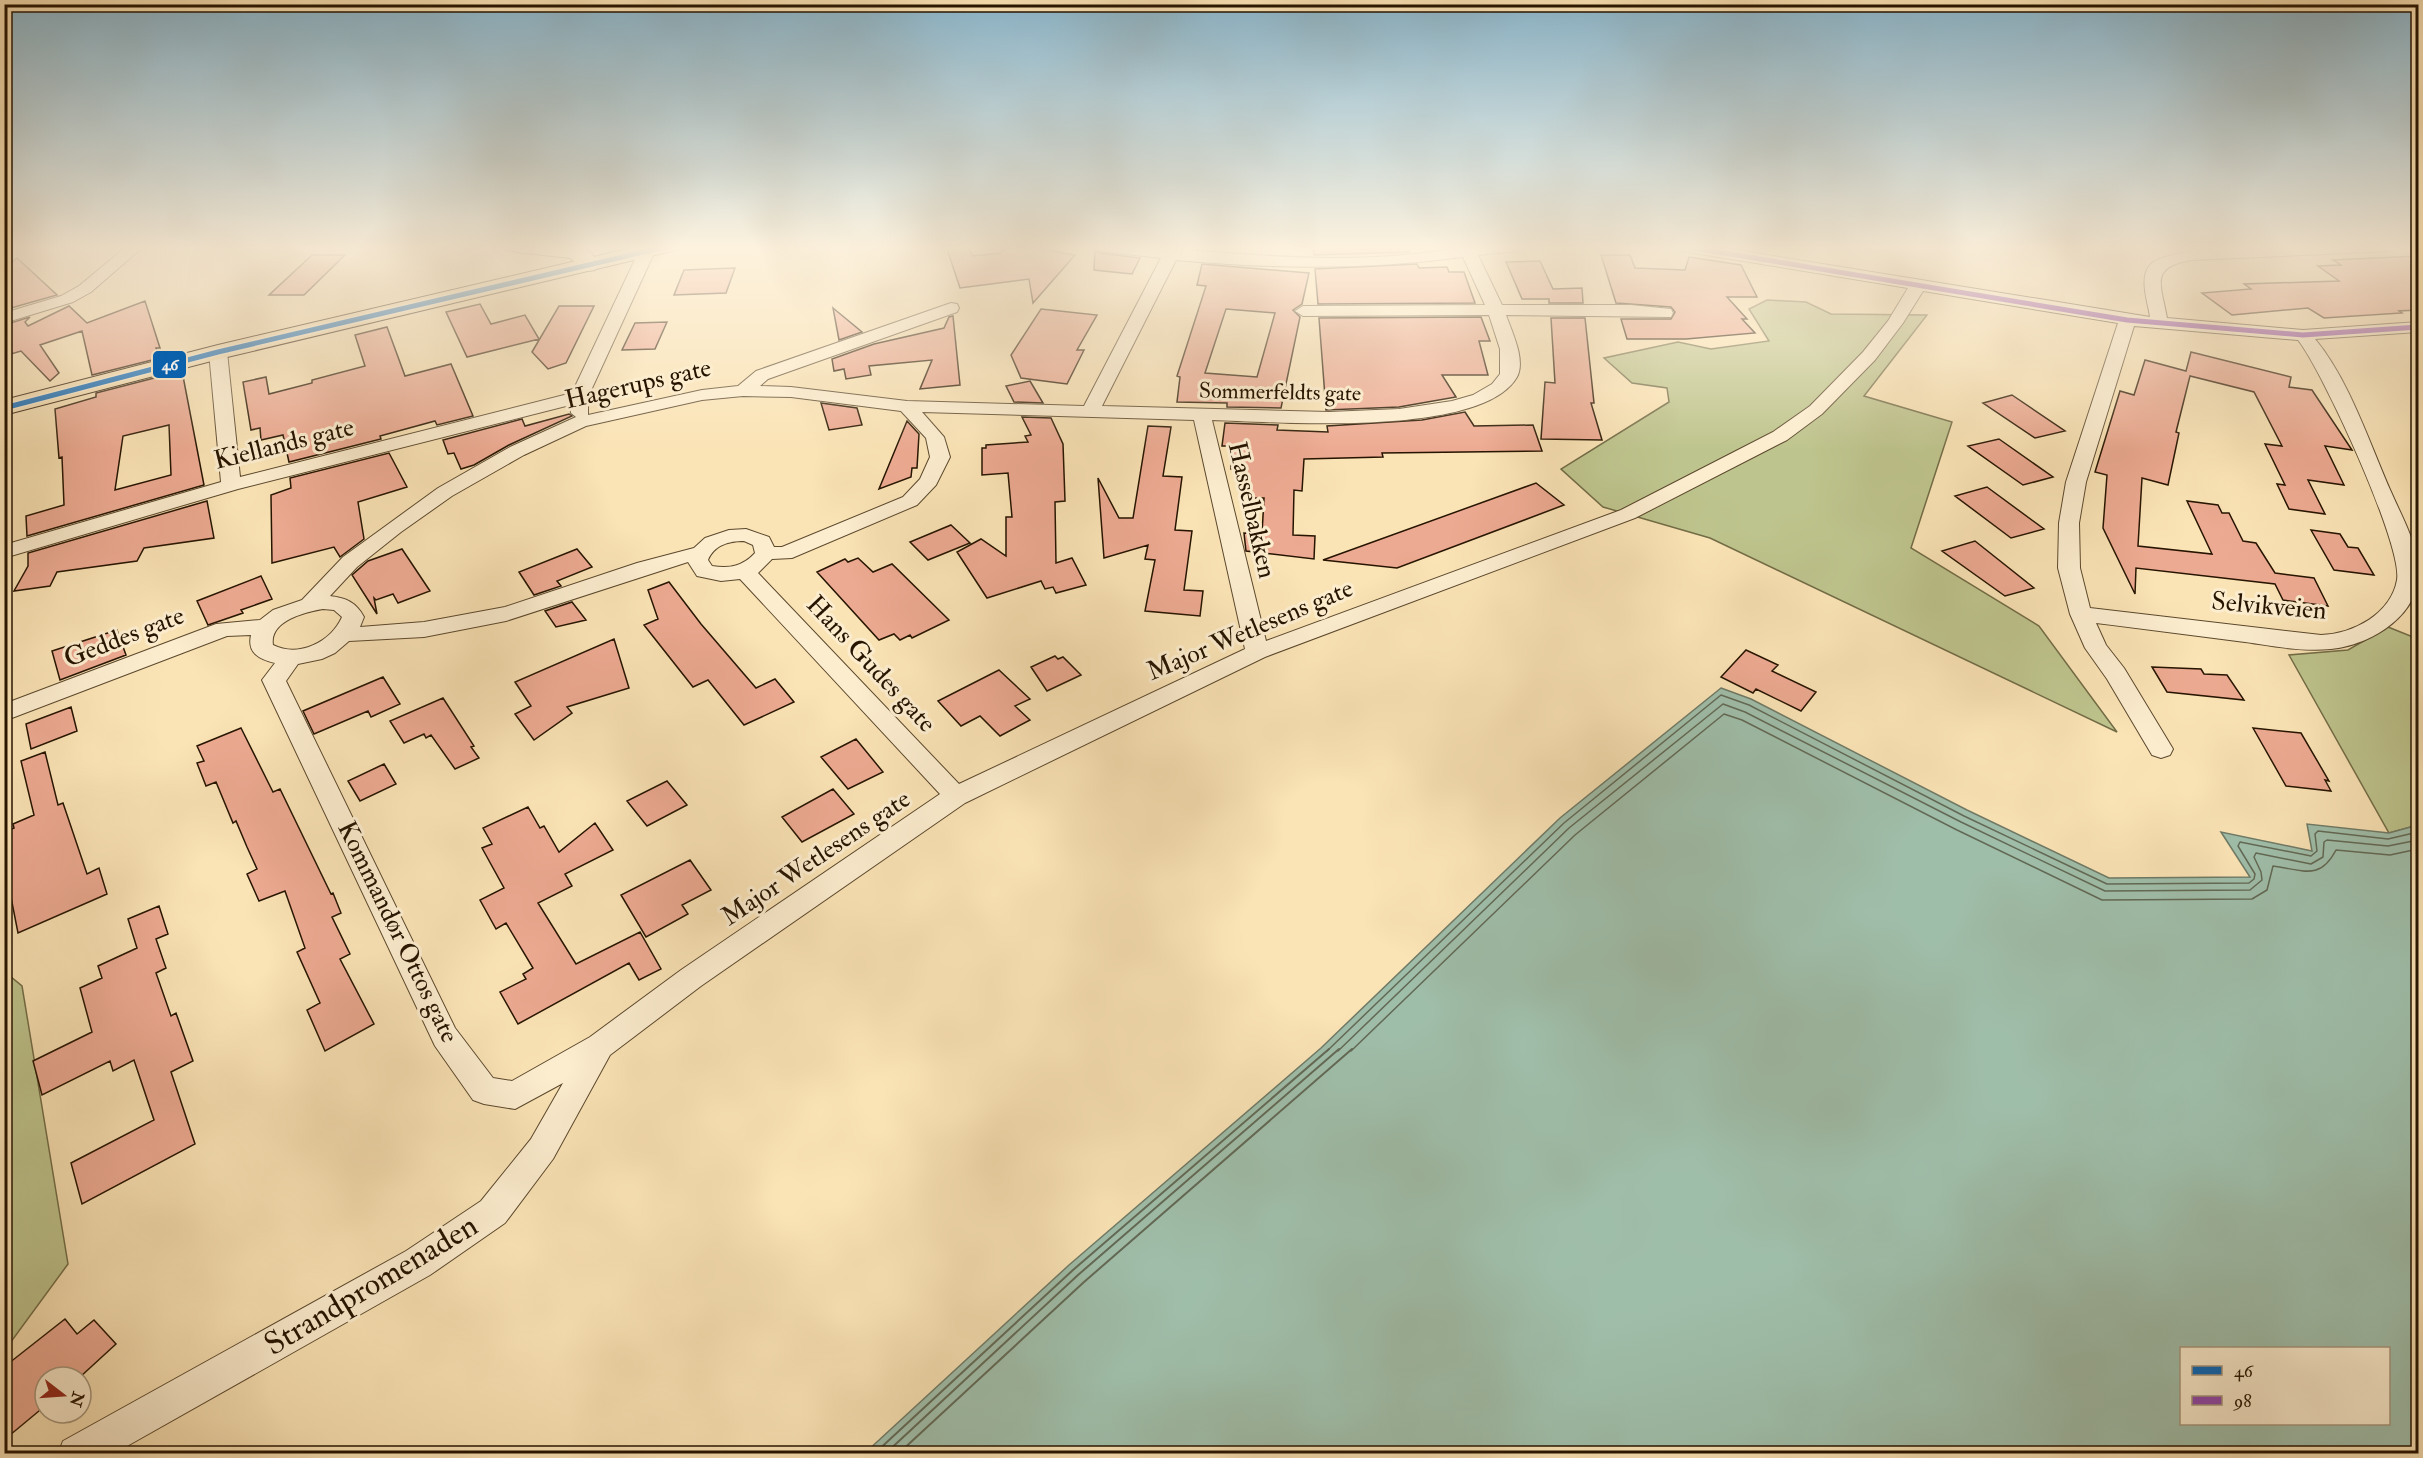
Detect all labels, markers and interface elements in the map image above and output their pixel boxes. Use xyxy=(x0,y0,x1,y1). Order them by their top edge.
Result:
line badge: 46 xyxy=(152,350,187,379)
street label: Hagerups gate xyxy=(562,352,715,417)
text: 46 xyxy=(161,355,180,375)
street label: Sommerfeldts gate xyxy=(1199,377,1361,407)
street label: Kiellands gate xyxy=(211,411,357,477)
street label: Hasselbakken xyxy=(1221,439,1283,581)
street label: Major Wetlesens gate xyxy=(1142,572,1358,688)
street label: Selvikveien xyxy=(2210,585,2328,627)
street label: Hans Gudes gate xyxy=(799,589,943,739)
street label: Geddes gate xyxy=(59,599,189,675)
street label: Major Wetlesens gate xyxy=(716,783,916,933)
street label: Kommandør Ottos gate xyxy=(330,816,466,1048)
street label: Strandpromenaden xyxy=(257,1206,485,1364)
legend xyxy=(2180,1347,2390,1425)
text: 46 xyxy=(2234,1360,2254,1383)
north arrow xyxy=(33,1365,93,1425)
text: N xyxy=(65,1388,88,1410)
text: 98 xyxy=(2232,1390,2252,1413)

